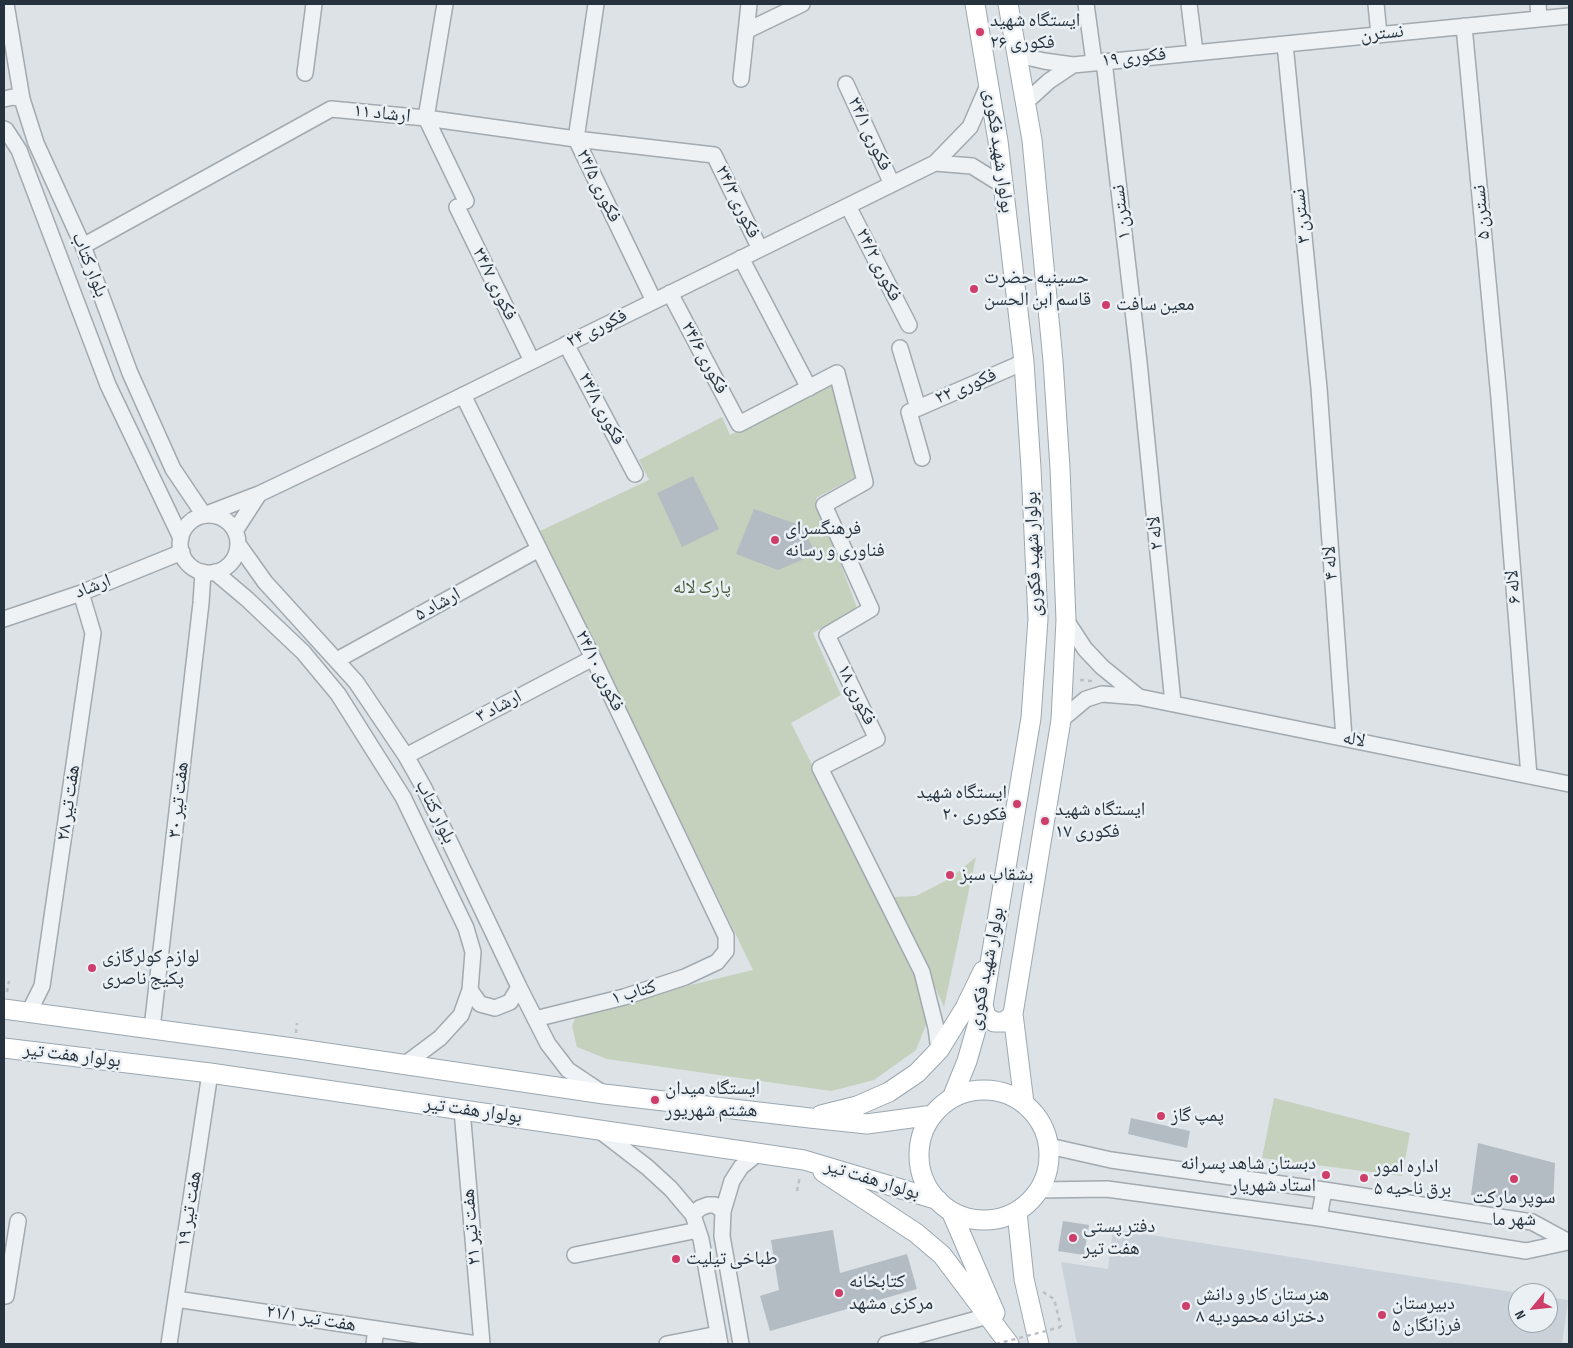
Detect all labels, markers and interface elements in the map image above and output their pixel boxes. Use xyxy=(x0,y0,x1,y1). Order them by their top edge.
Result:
place label: ایستگاه شهید فکوری ۲۶ xyxy=(990,10,1080,54)
street label: نسترن xyxy=(1359,20,1405,48)
marker: ایستگاه شهید فکوری ۲۶ xyxy=(974,26,986,38)
street label: فکوری ۱۹ xyxy=(1101,43,1167,73)
street label: بولوار شهید فکوری xyxy=(978,87,1018,215)
street label: فکوری ۲۴/۱ xyxy=(842,93,896,175)
street label: ارشاد ۱۱ xyxy=(352,100,412,128)
street label: فکوری ۲۴/۵ xyxy=(570,146,626,226)
street label: فکوری ۲۴/۳ xyxy=(709,162,765,242)
street label: نسترن ۱ xyxy=(1107,183,1137,241)
street label: نسترن ۵ xyxy=(1468,184,1496,240)
street label: نسترن ۳ xyxy=(1288,187,1316,245)
street label: فکوری ۲۴/۲ xyxy=(850,225,906,305)
street label: بلوار کتاب xyxy=(66,229,112,301)
street label: فکوری ۲۴/۷ xyxy=(466,244,522,324)
place label: حسینیه حضرت قاسم ابن الحسن xyxy=(984,267,1091,311)
marker: حسینیه حضرت قاسم ابن الحسن xyxy=(968,283,980,295)
place label: معین سافت xyxy=(1116,294,1194,316)
marker: معین سافت xyxy=(1100,299,1112,311)
street label: فکوری ۲۴ xyxy=(563,305,631,353)
street label: فکوری ۲۴/۶ xyxy=(675,318,733,398)
street label: فکوری ۲۲ xyxy=(932,364,1000,410)
street label: فکوری ۲۴/۸ xyxy=(572,369,630,449)
street label: بولوار شهید فکوری xyxy=(1020,491,1048,617)
street label: لاله ۲ xyxy=(1143,515,1169,551)
place label: فرهنگسرای فناوری و رسانه xyxy=(785,518,885,562)
marker: فرهنگسرای فناوری و رسانه xyxy=(769,534,781,546)
street label: لاله ۴ xyxy=(1318,545,1344,581)
street label: لاله ۶ xyxy=(1501,569,1527,605)
street label: ارشاد xyxy=(72,570,114,604)
park label: پارک لاله xyxy=(673,577,731,599)
street label: ارشاد ۵ xyxy=(411,583,465,627)
street label: فکوری ۲۴/۱۰ xyxy=(570,627,628,715)
street label: فکوری ١٨ xyxy=(832,661,880,729)
street label: ارشاد ۳ xyxy=(472,686,526,728)
street label: لاله xyxy=(1341,727,1367,753)
street label: هفت تیر ۳۰ xyxy=(164,761,194,839)
street label: هفت تیر ۲۸ xyxy=(52,763,86,843)
street label: بلوار کتاب xyxy=(410,777,460,847)
place label: ایستگاه شهید فکوری ۲۰ xyxy=(917,782,1007,826)
marker: ایستگاه شهید فکوری ۲۰ xyxy=(1011,798,1023,810)
place label: ایستگاه شهید فکوری ۱۷ xyxy=(1055,799,1145,843)
marker: ایستگاه شهید فکوری ۱۷ xyxy=(1039,815,1051,827)
place label: بشقاب سبز xyxy=(960,864,1033,886)
marker: بشقاب سبز xyxy=(944,869,956,881)
street label: بولوار شهید فکوری xyxy=(964,905,1010,1033)
place label: لوازم کولرگازی پکیج ناصری xyxy=(102,946,199,990)
marker: لوازم کولرگازی پکیج ناصری xyxy=(86,962,98,974)
street label: کتاب ۱ xyxy=(609,975,659,1011)
street label: بولوار هفت تیر xyxy=(22,1039,122,1073)
place label: ایستگاه میدان هشتم شهریور xyxy=(665,1078,760,1122)
street label: بولوار هفت تیر xyxy=(423,1093,523,1129)
marker: ایستگاه میدان هشتم شهریور xyxy=(649,1094,661,1106)
place label: پمپ گاز xyxy=(1171,1105,1224,1127)
marker: پمپ گاز xyxy=(1155,1110,1167,1122)
place label: دبستان شاهد پسرانه استاد شهریار xyxy=(1180,1153,1316,1197)
street label: بولوار هفت تیر xyxy=(822,1155,922,1205)
place label: اداره امور برق ناحیه ۵ xyxy=(1374,1156,1451,1200)
street label: هفت تیر ۱۹ xyxy=(173,1169,207,1249)
marker: دبستان شاهد پسرانه استاد شهریار xyxy=(1320,1169,1332,1181)
marker: اداره امور برق ناحیه ۵ xyxy=(1358,1172,1370,1184)
marker: سوپر مارکت شهر ما xyxy=(1508,1173,1520,1185)
place label: سوپر مارکت شهر ما xyxy=(1473,1187,1555,1231)
street label: هفت تیر ۲۱ xyxy=(457,1188,487,1266)
place label: دفتر پستی هفت تیر xyxy=(1083,1216,1155,1260)
marker: دفتر پستی هفت تیر xyxy=(1067,1232,1079,1244)
place label: طباخی تیلیت xyxy=(686,1248,777,1270)
marker: طباخی تیلیت xyxy=(670,1253,682,1265)
place label: کتابخانه مرکزی مشهد xyxy=(849,1271,933,1315)
north arrow xyxy=(1508,1283,1558,1333)
place label: هنرستان کار و دانش دخترانه محمودیه ۸ xyxy=(1196,1284,1329,1328)
marker: کتابخانه مرکزی مشهد xyxy=(833,1287,845,1299)
place label: دبیرستان فرزانگان ۵ xyxy=(1392,1293,1461,1337)
marker: هنرستان کار و دانش دخترانه محمودیه ۸ xyxy=(1180,1300,1192,1312)
street label: هفت تیر ۲۱/۱ xyxy=(264,1301,358,1337)
text: N xyxy=(1511,1308,1529,1322)
marker: دبیرستان فرزانگان ۵ xyxy=(1376,1309,1388,1321)

